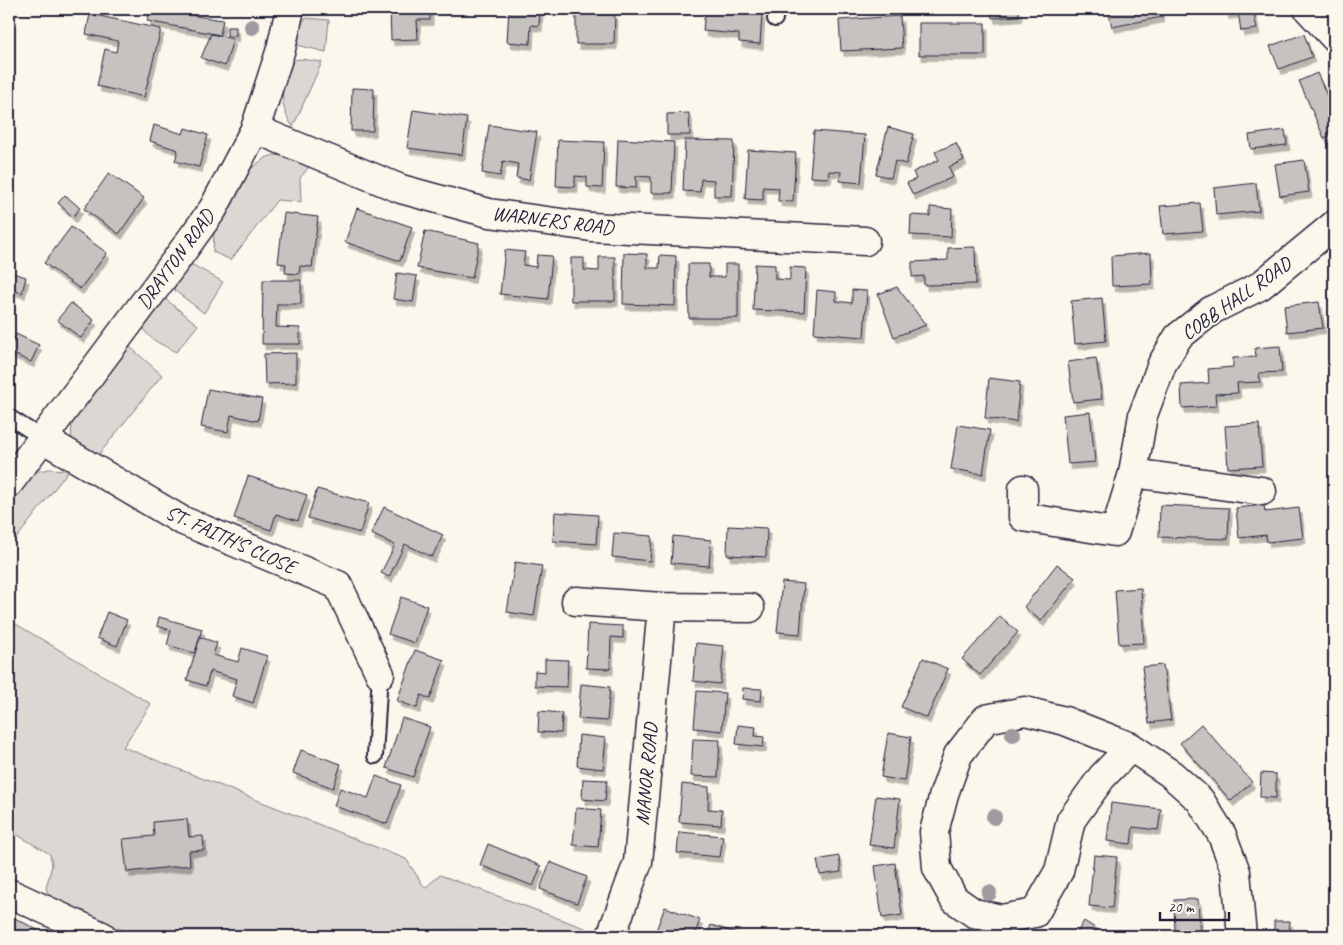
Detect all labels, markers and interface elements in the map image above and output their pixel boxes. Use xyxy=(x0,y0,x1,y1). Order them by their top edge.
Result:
street label: WARNERS ROAD xyxy=(491,201,616,240)
street label: DRAYTON ROAD xyxy=(131,204,221,314)
street label: COBB HALL ROAD xyxy=(1176,250,1297,346)
street label: ST. FAITH'S CLOSE xyxy=(162,500,303,581)
street label: MANOR ROAD xyxy=(630,721,664,826)
scale bar xyxy=(1160,890,1229,922)
text: 20 m xyxy=(1168,898,1195,917)

